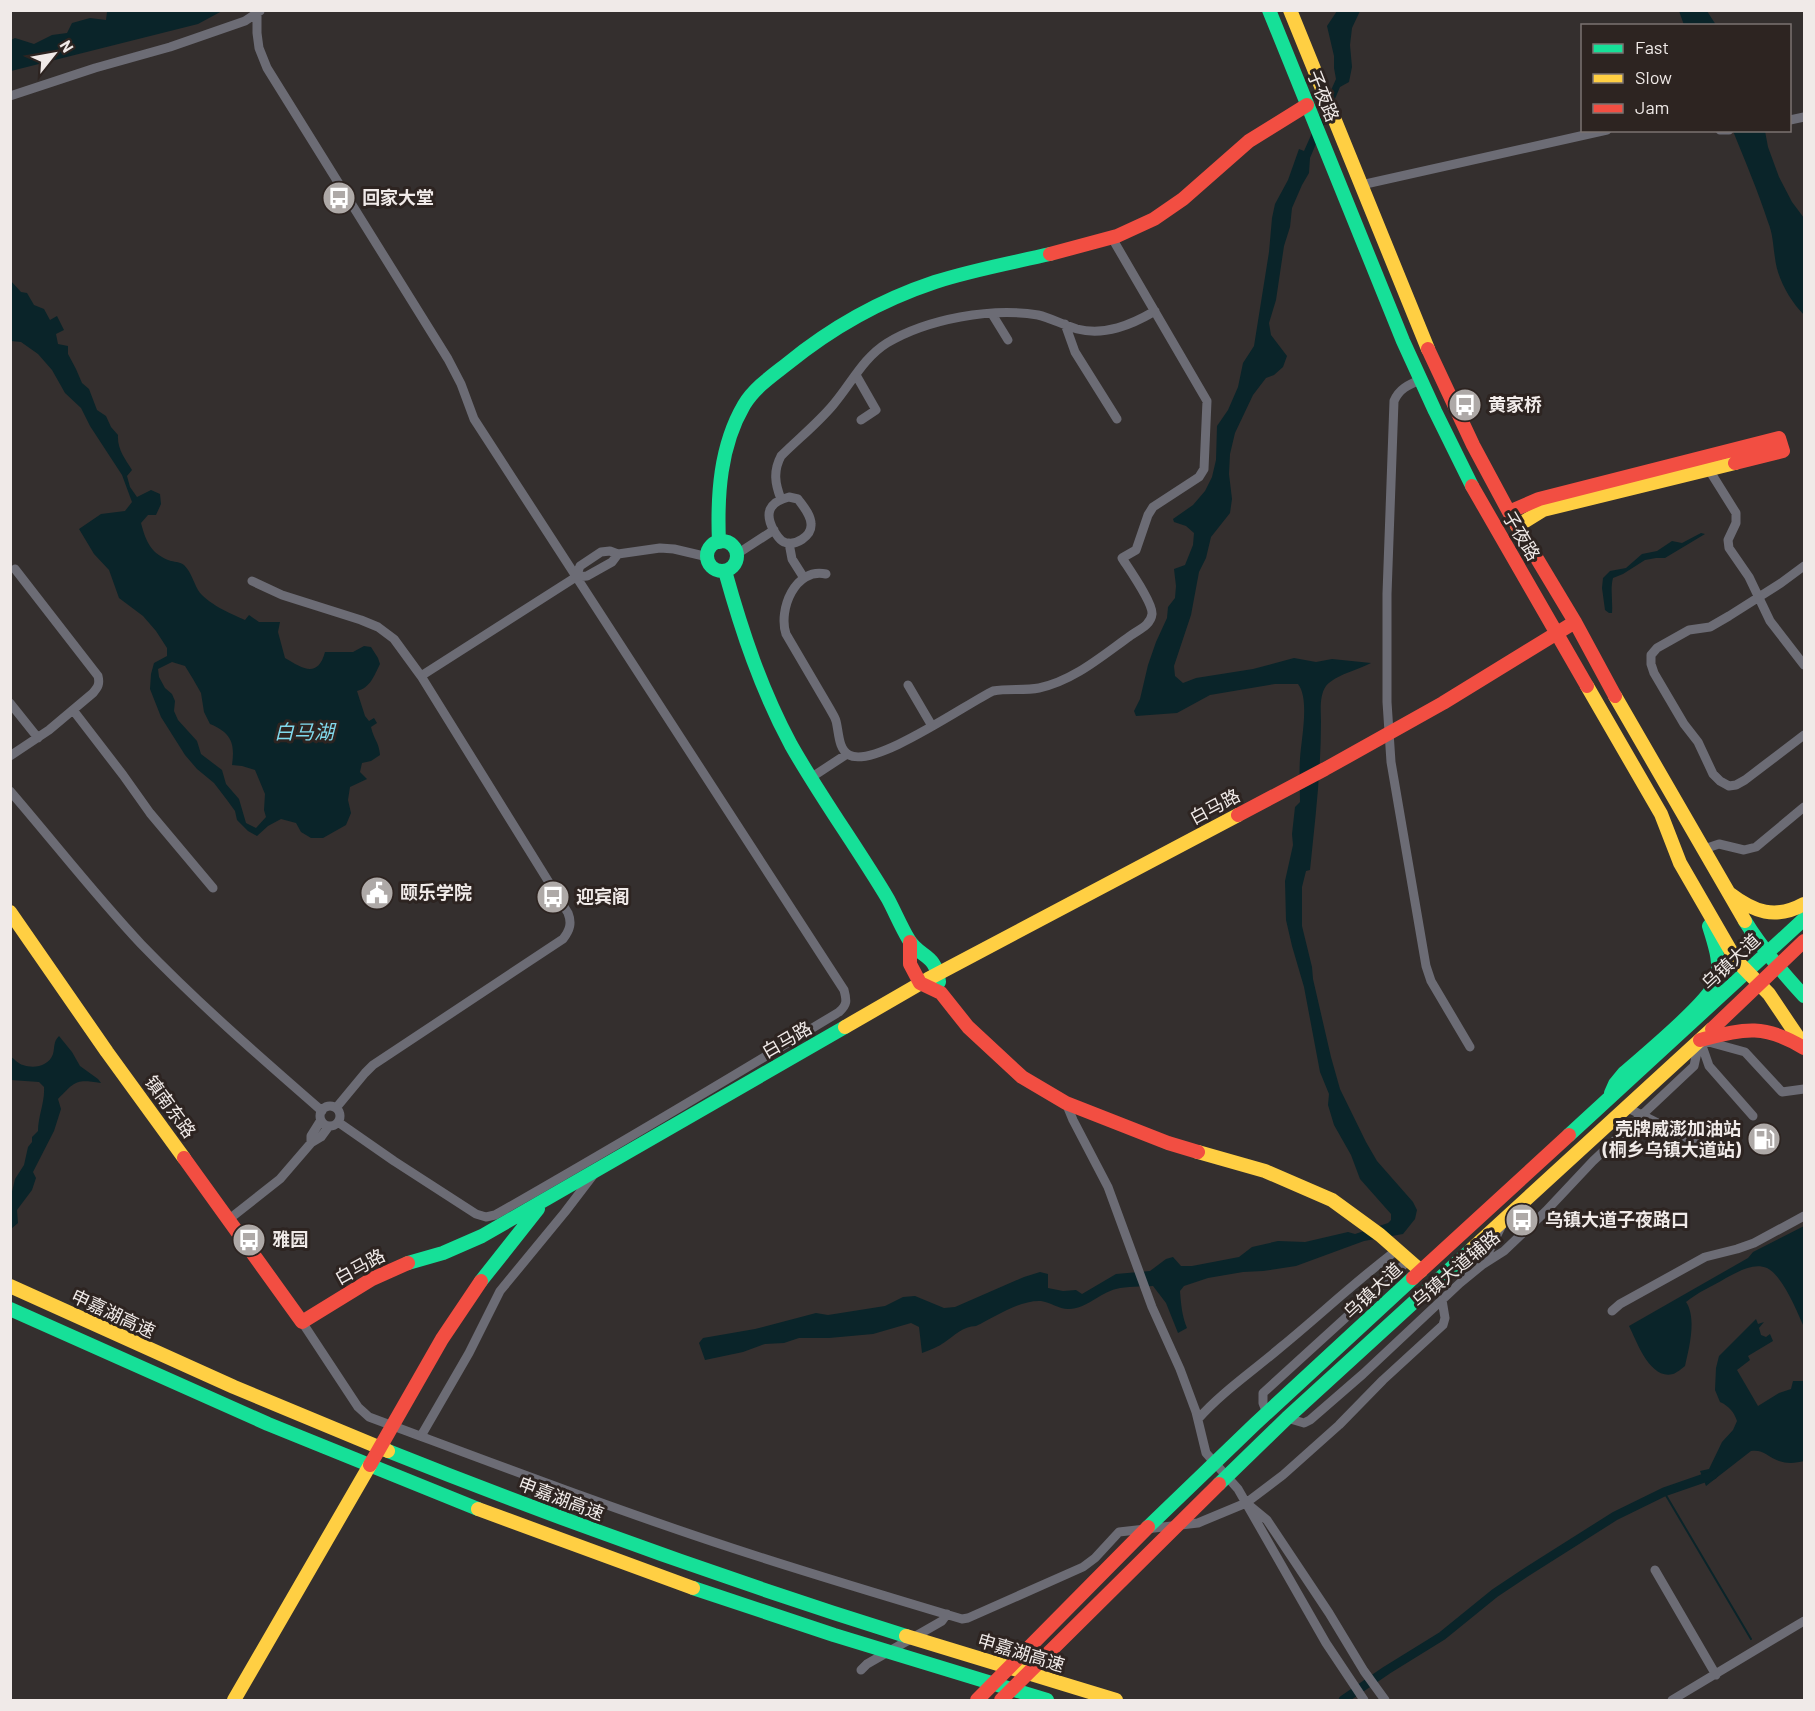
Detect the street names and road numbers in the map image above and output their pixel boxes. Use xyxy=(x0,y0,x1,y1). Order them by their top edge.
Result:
street label: 子夜路 xyxy=(1304,66,1344,125)
street label: 子夜路 xyxy=(1499,507,1545,564)
street label: 白马路 xyxy=(1186,784,1244,829)
street label: 乌镇大道 xyxy=(1696,929,1764,994)
street label: 白马路 xyxy=(758,1016,815,1062)
street label: 镇南东路 xyxy=(141,1071,201,1142)
street label: 乌镇大道辅路 xyxy=(1407,1225,1504,1311)
street label: 白马路 xyxy=(331,1243,388,1289)
street label: 乌镇大道 xyxy=(1338,1258,1406,1323)
street label: 申嘉湖高速 xyxy=(68,1284,159,1342)
street label: 申嘉湖高速 xyxy=(515,1472,607,1524)
street label: 申嘉湖高速 xyxy=(975,1628,1068,1676)

